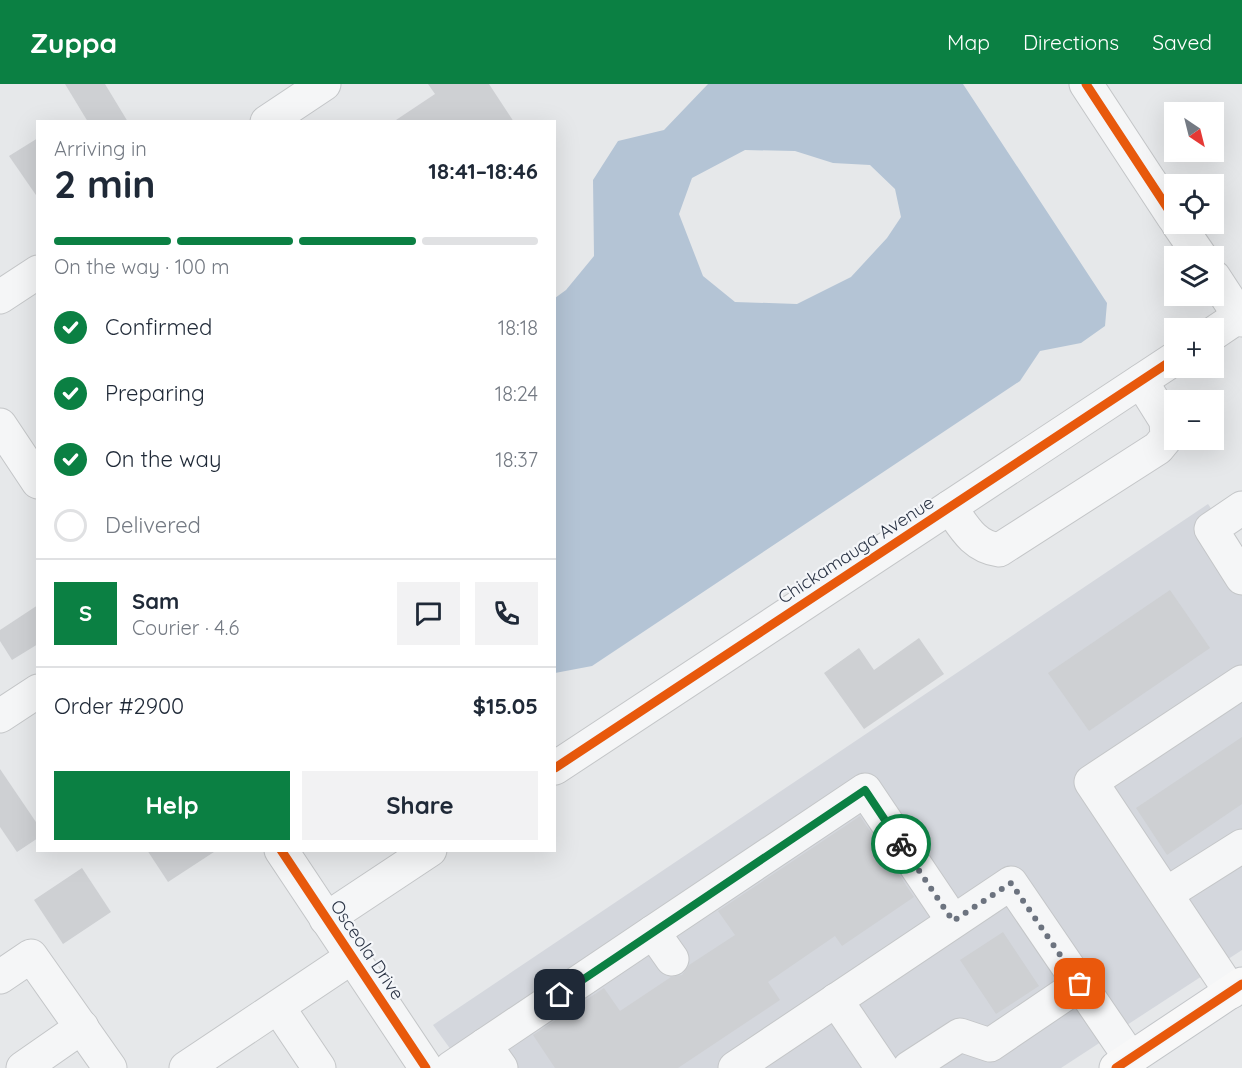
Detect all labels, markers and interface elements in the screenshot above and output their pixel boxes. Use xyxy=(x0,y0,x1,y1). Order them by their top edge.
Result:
text: Zuppa xyxy=(30,25,117,60)
text: Map xyxy=(947,29,990,55)
text: Directions xyxy=(1023,29,1119,55)
text: Saved xyxy=(1152,29,1212,55)
north arrow xyxy=(1164,102,1224,162)
map controls xyxy=(1164,102,1224,450)
text: Arriving in xyxy=(54,136,147,161)
text: 18:41–18:46 xyxy=(428,157,538,185)
text: 2 min xyxy=(54,159,156,208)
button: locate xyxy=(1164,174,1224,234)
button: layers xyxy=(1164,246,1224,306)
text: On the way · 100 m xyxy=(54,254,230,279)
icon: check xyxy=(54,311,87,344)
text: Confirmed xyxy=(105,313,212,341)
text: 18:18 xyxy=(498,315,538,340)
button: + xyxy=(1164,318,1224,378)
icon: check xyxy=(54,377,87,410)
text: Preparing xyxy=(105,379,205,407)
text: 18:24 xyxy=(495,381,538,406)
button: − xyxy=(1164,390,1224,450)
icon: check xyxy=(54,443,87,476)
text: On the way xyxy=(105,445,221,473)
text: 18:37 xyxy=(495,447,538,472)
street label: Chickamauga Avenue xyxy=(773,491,938,609)
text: Delivered xyxy=(105,511,201,539)
button: chat xyxy=(397,582,460,645)
button: phone xyxy=(475,582,538,645)
text: Sam xyxy=(132,587,179,615)
text: S xyxy=(79,599,92,627)
text: Courier · 4.6 xyxy=(132,615,239,640)
text: Order #2900 xyxy=(54,692,184,720)
text: $15.05 xyxy=(473,692,538,720)
button: Help xyxy=(54,771,290,840)
button: Share xyxy=(302,771,538,840)
courier xyxy=(871,814,931,874)
icon: bike xyxy=(885,828,918,861)
street label: Osceola Drive xyxy=(325,895,409,1004)
pin xyxy=(1054,958,1105,1009)
icon: bag xyxy=(1063,967,1096,1000)
pin xyxy=(534,969,585,1020)
icon: home xyxy=(543,978,576,1011)

